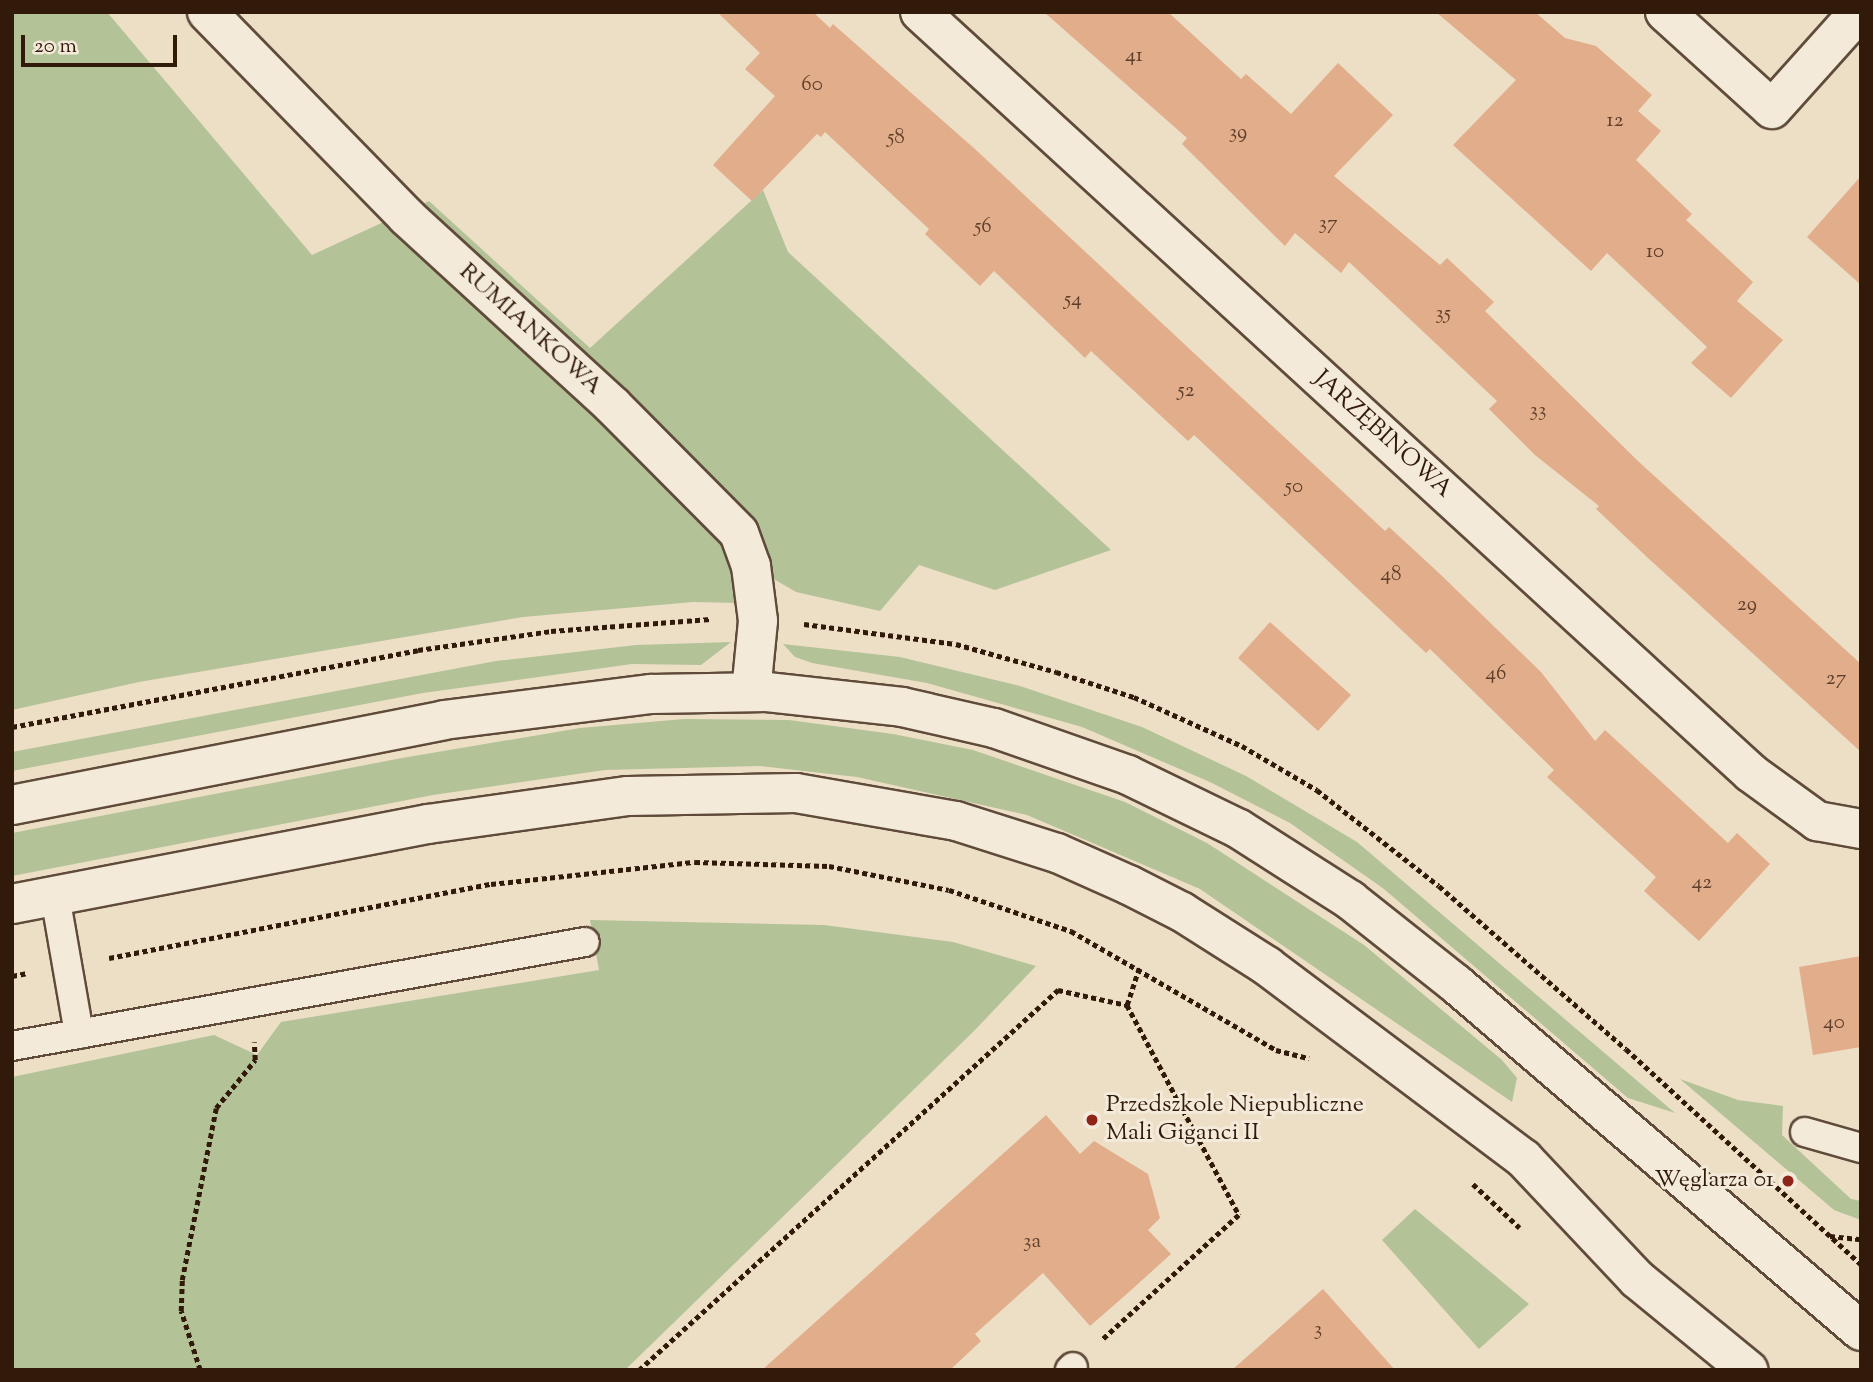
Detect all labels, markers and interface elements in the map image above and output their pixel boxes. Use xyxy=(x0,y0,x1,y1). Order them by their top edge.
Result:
scale bar xyxy=(24,21,180,65)
text: 20 m xyxy=(34,32,77,62)
house number: 41 xyxy=(1125,43,1143,69)
house number: 60 xyxy=(801,72,823,98)
house number: 12 xyxy=(1607,108,1623,134)
house number: 39 xyxy=(1229,120,1247,146)
house number: 58 xyxy=(887,125,905,151)
house number: 37 xyxy=(1318,211,1338,237)
house number: 56 xyxy=(974,214,992,240)
house number: 10 xyxy=(1646,239,1664,265)
street label: RUMIANKOWA xyxy=(452,258,608,402)
house number: 54 xyxy=(1064,287,1082,313)
house number: 35 xyxy=(1435,301,1451,327)
street label: JARZĘBINOWA xyxy=(1307,365,1457,505)
house number: 52 xyxy=(1177,378,1195,404)
house number: 33 xyxy=(1530,398,1546,424)
house number: 50 xyxy=(1285,474,1303,500)
house number: 48 xyxy=(1380,562,1402,588)
house number: 29 xyxy=(1737,592,1757,618)
house number: 46 xyxy=(1486,661,1506,687)
house number: 27 xyxy=(1826,666,1846,692)
house number: 42 xyxy=(1692,870,1712,896)
house number: 40 xyxy=(1823,1010,1845,1036)
place label: Przedszkole Niepubliczne Mali Giganci II xyxy=(1106,1092,1364,1148)
marker: Przedszkole Niepubliczne Mali Giganci II xyxy=(1084,1112,1100,1128)
place label: Węglarza 01 xyxy=(1655,1167,1774,1195)
marker: Węglarza 01 xyxy=(1780,1173,1796,1189)
house number: 3a xyxy=(1023,1229,1041,1255)
house number: 3 xyxy=(1314,1317,1322,1343)

